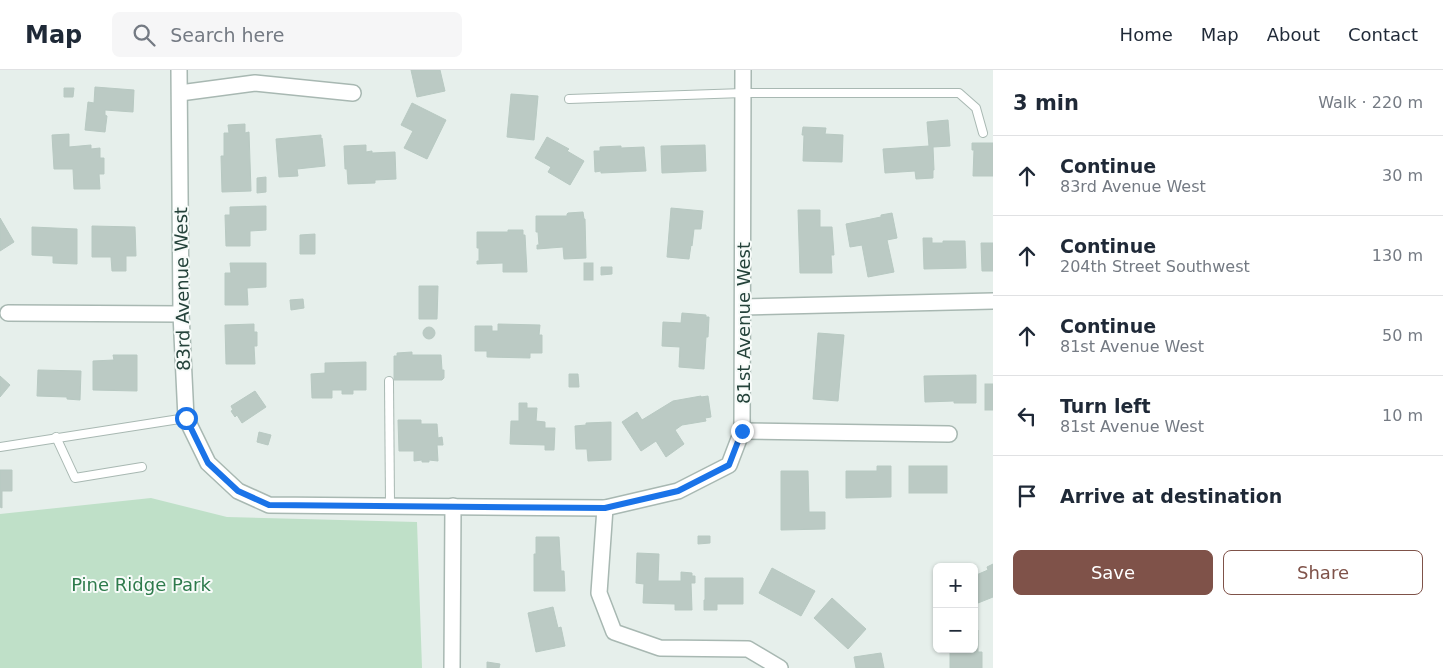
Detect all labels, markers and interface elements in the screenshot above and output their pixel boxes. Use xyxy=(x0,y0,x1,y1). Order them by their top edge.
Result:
search box xyxy=(112,12,462,57)
text: Map xyxy=(25,21,82,49)
icon: search xyxy=(130,21,158,49)
text: Search here xyxy=(170,24,284,46)
text: Home xyxy=(1120,24,1173,45)
text: Map xyxy=(1201,24,1239,45)
text: About xyxy=(1267,24,1320,45)
text: Contact xyxy=(1348,24,1418,45)
text: 3 min xyxy=(1013,91,1079,115)
text: Walk · 220 m xyxy=(1318,93,1423,112)
text: Continue xyxy=(1060,155,1156,177)
icon: ahead xyxy=(1013,162,1041,190)
text: 30 m xyxy=(1382,166,1423,185)
text: 83rd Avenue West xyxy=(1060,177,1206,196)
street label: 83rd Avenue West xyxy=(170,207,194,371)
text: Continue xyxy=(1060,235,1156,257)
street label: 81st Avenue West xyxy=(733,242,754,404)
icon: ahead xyxy=(1013,242,1041,270)
text: 130 m xyxy=(1372,246,1423,265)
text: 204th Street Southwest xyxy=(1060,257,1250,276)
text: Continue xyxy=(1060,315,1156,337)
icon: ahead xyxy=(1013,322,1041,350)
text: 50 m xyxy=(1382,326,1423,345)
text: 81st Avenue West xyxy=(1060,337,1204,356)
text: Turn left xyxy=(1060,395,1151,417)
icon: left xyxy=(1013,402,1041,430)
text: 10 m xyxy=(1382,406,1423,425)
route start xyxy=(175,407,198,430)
text: 81st Avenue West xyxy=(1060,417,1204,436)
route end xyxy=(731,420,754,443)
icon: arrive xyxy=(1013,482,1041,510)
text: Arrive at destination xyxy=(1060,485,1282,507)
button: Save xyxy=(1013,550,1213,595)
button: Share xyxy=(1223,550,1423,595)
map controls xyxy=(933,563,978,653)
button: + xyxy=(933,563,978,608)
park label: Pine Ridge Park xyxy=(71,574,211,595)
button: − xyxy=(933,608,978,653)

